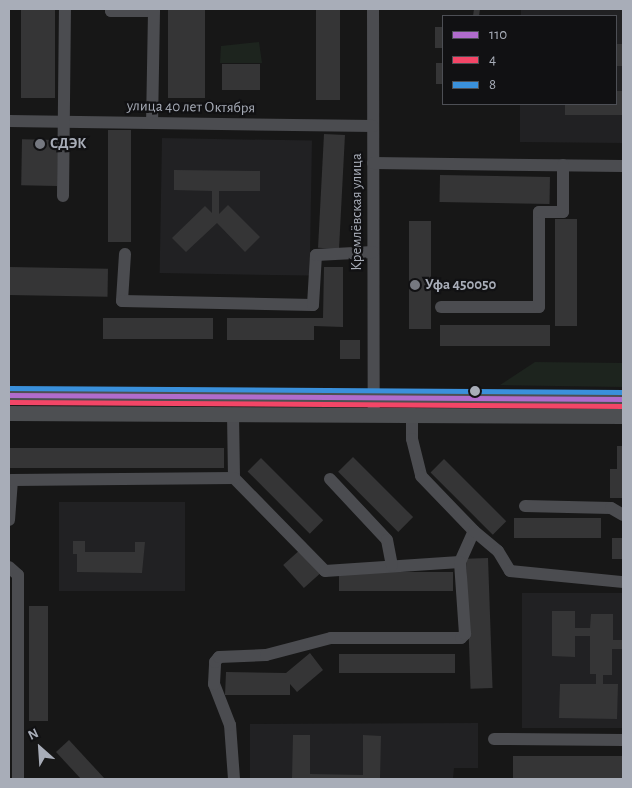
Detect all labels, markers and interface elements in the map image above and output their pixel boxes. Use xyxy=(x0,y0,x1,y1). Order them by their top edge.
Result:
legend xyxy=(442,15,617,105)
text: 110 xyxy=(489,27,507,42)
text: 4 xyxy=(489,52,496,67)
text: 8 xyxy=(489,77,496,92)
street label: улица 40 лет Октября xyxy=(127,97,255,117)
place label: СДЭК xyxy=(50,135,86,153)
marker: СДЭК xyxy=(34,138,46,150)
street label: Кремлёвская улица xyxy=(348,153,366,271)
place label: Уфа 450050 xyxy=(425,276,496,294)
marker: Уфа 450050 xyxy=(409,279,421,291)
unlabelled marker xyxy=(470,386,480,396)
north arrow xyxy=(15,723,65,773)
text: N xyxy=(26,726,41,743)

